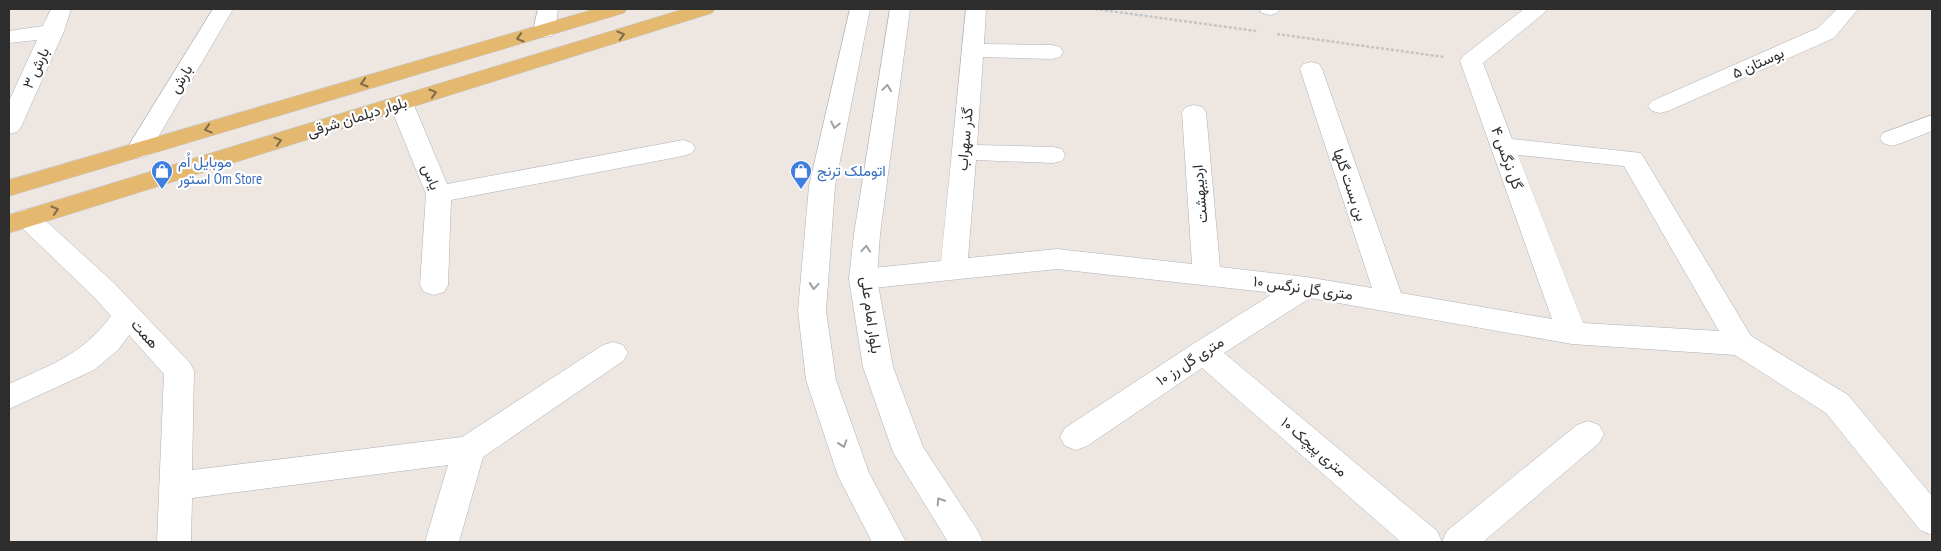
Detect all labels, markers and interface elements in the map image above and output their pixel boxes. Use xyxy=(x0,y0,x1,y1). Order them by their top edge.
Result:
one-way arrow xyxy=(617,30,625,40)
one-way arrow xyxy=(516,32,524,42)
street label: بوستان ۵ xyxy=(1729,43,1787,82)
street label: بارش ۳ xyxy=(18,44,54,92)
street label: بارش xyxy=(165,61,197,97)
one-way arrow xyxy=(360,78,368,88)
one-way arrow xyxy=(881,84,891,93)
one-way arrow xyxy=(428,89,436,99)
street label: بلوار دیلمان شرقی xyxy=(305,92,409,142)
street label: گذر سهراب xyxy=(952,106,977,171)
one-way arrow xyxy=(830,120,841,129)
one-way arrow xyxy=(204,124,213,134)
street label: گل نرگس ۴ xyxy=(1486,124,1528,193)
one-way arrow xyxy=(273,137,281,147)
street label: بن بست گلها xyxy=(1328,146,1372,224)
place label: موبایل اُم استور Om Store xyxy=(177,152,262,188)
shop icon: موبایل اُم استور Om Store xyxy=(150,159,174,190)
shop icon: اتوملک ترنج xyxy=(789,159,813,190)
street label: یاس xyxy=(417,161,445,193)
place label: اتوملک ترنج xyxy=(817,161,886,182)
street label: اردیبهشت xyxy=(1187,164,1212,224)
one-way arrow xyxy=(51,205,59,215)
one-way arrow xyxy=(860,245,871,253)
street label: ۱۰ متری گل نرگس xyxy=(1252,271,1354,305)
street label: بلوار امام علی xyxy=(856,275,886,355)
one-way arrow xyxy=(808,282,819,290)
street label: همت xyxy=(127,315,163,352)
street label: ۱۰ متری گل رز xyxy=(1152,332,1228,390)
street label: ۱۰ متری پیچک xyxy=(1277,413,1351,481)
one-way arrow xyxy=(837,439,847,448)
one-way arrow xyxy=(937,497,946,507)

